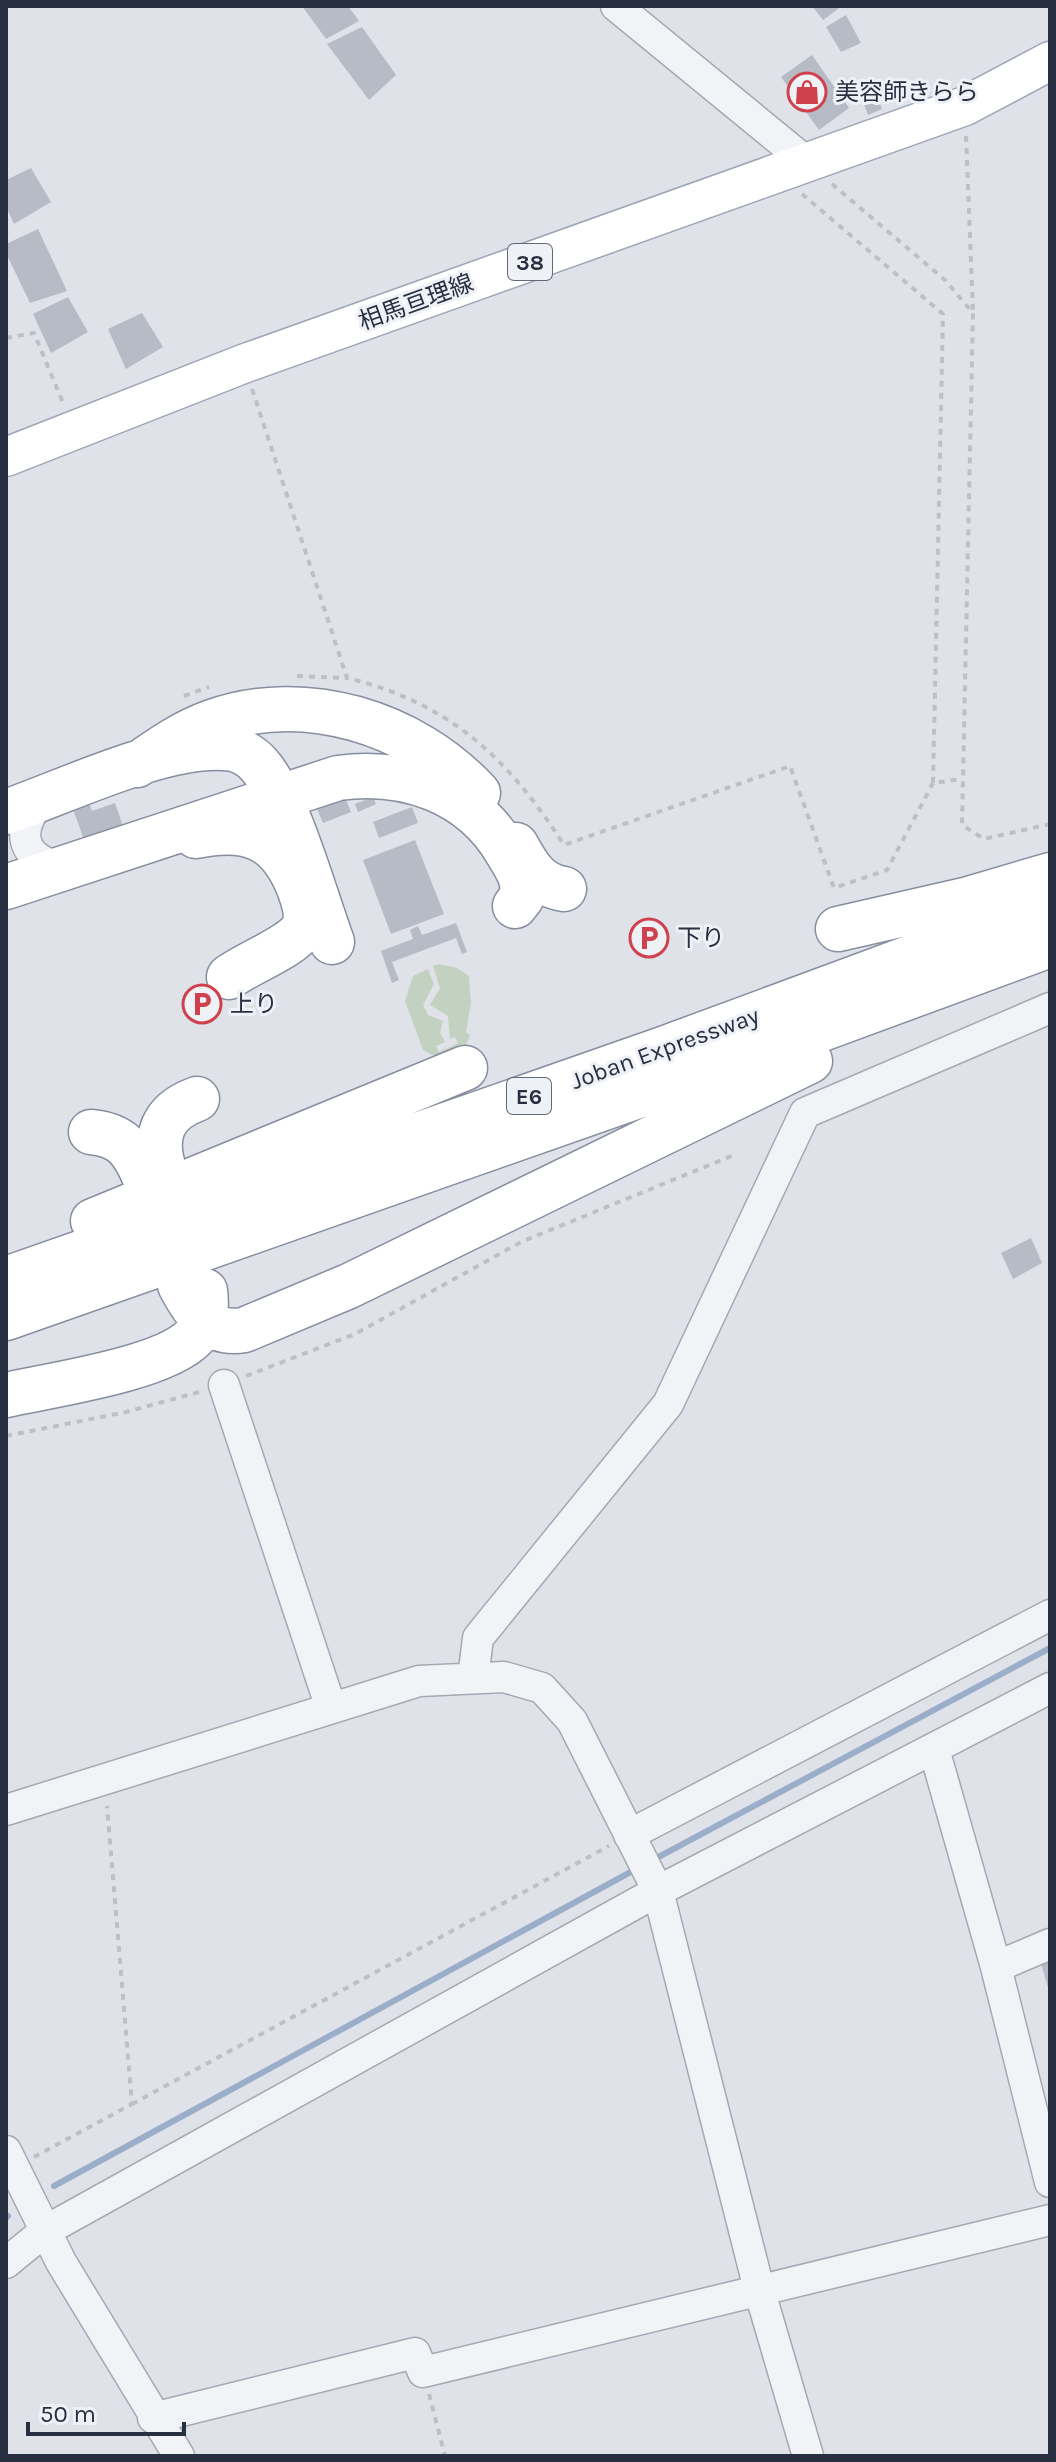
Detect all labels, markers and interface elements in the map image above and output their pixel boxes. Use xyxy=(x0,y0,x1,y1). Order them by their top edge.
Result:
shop icon: 美容師きらら xyxy=(786,71,828,113)
place label: 美容師きらら xyxy=(835,78,979,106)
road number: 38 xyxy=(508,244,552,280)
street label: 相馬亘理線 xyxy=(355,268,477,336)
parking icon: 下り xyxy=(628,917,670,959)
place label: 下り xyxy=(677,924,725,952)
parking icon: 上り xyxy=(181,983,223,1025)
place label: 上り xyxy=(230,990,278,1018)
street label: Joban Expressway xyxy=(567,1001,763,1095)
road number: E6 xyxy=(507,1078,551,1114)
scale bar xyxy=(28,2386,184,2436)
text: 50 m xyxy=(40,2400,96,2428)

